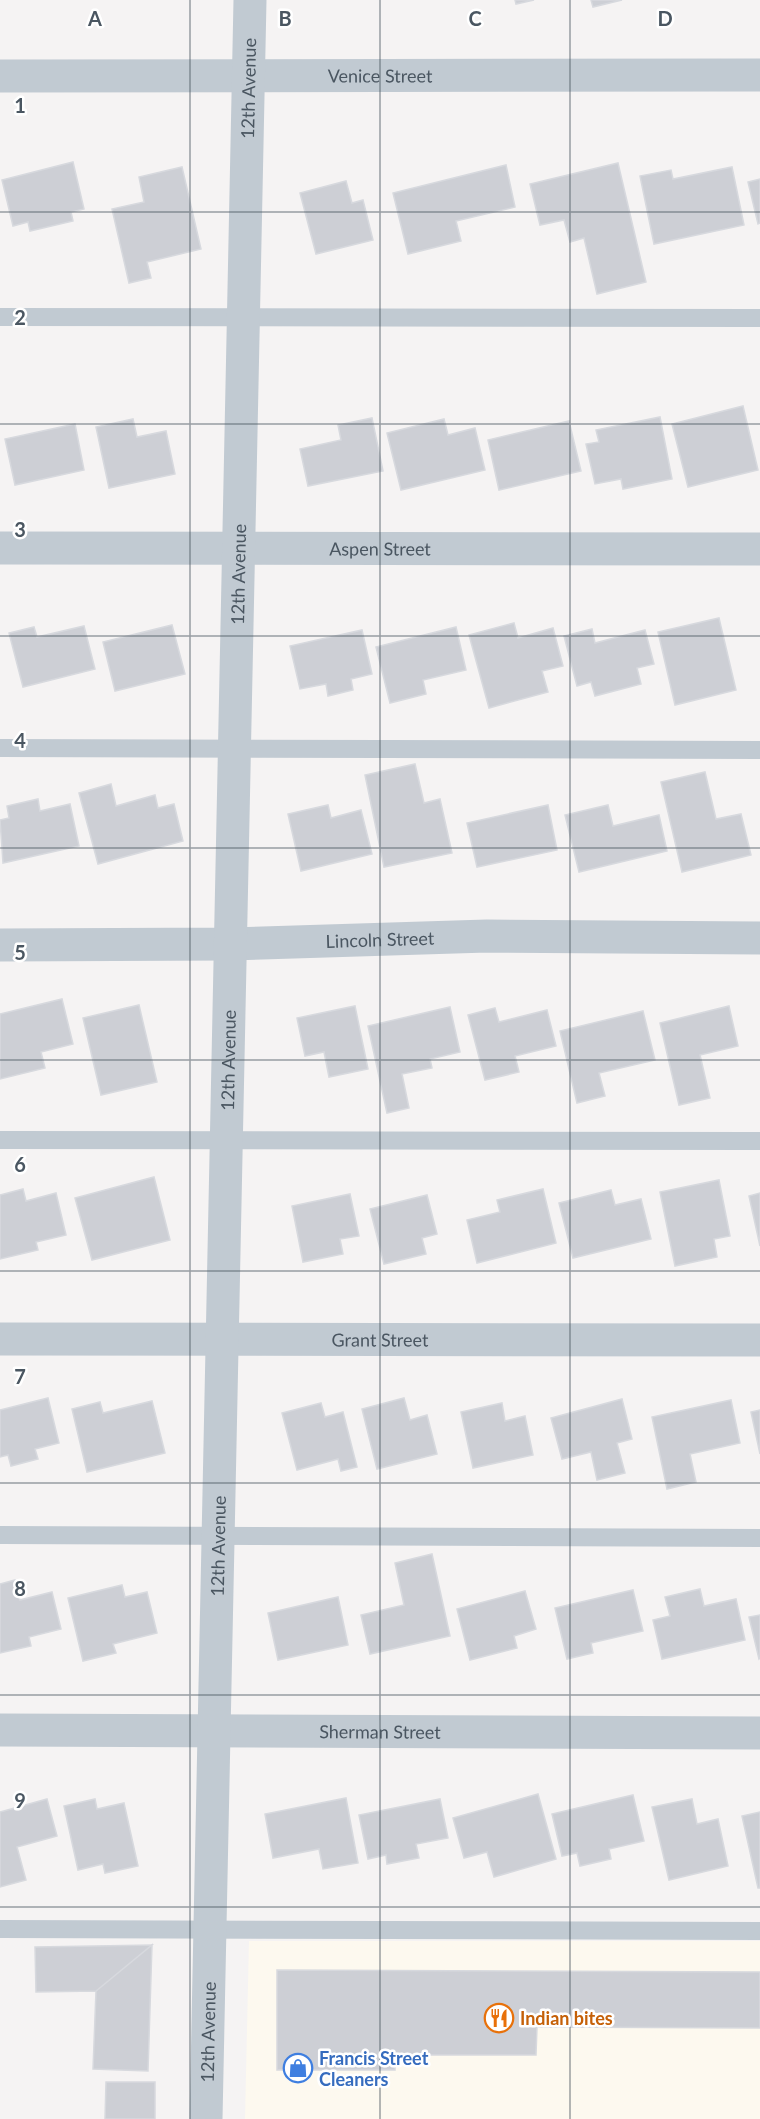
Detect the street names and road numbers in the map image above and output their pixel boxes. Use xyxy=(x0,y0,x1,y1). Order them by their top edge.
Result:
street label: 12th Avenue xyxy=(236,38,260,139)
street label: Venice Street xyxy=(328,64,433,87)
street label: 12th Avenue xyxy=(226,524,250,625)
street label: Aspen Street xyxy=(329,537,431,560)
street label: Lincoln Street xyxy=(325,927,435,952)
street label: 12th Avenue xyxy=(216,1009,240,1111)
street label: Grant Street xyxy=(332,1328,429,1351)
street label: 12th Avenue xyxy=(206,1495,230,1597)
street label: Sherman Street xyxy=(319,1720,441,1743)
street label: 12th Avenue xyxy=(196,1981,220,2083)

